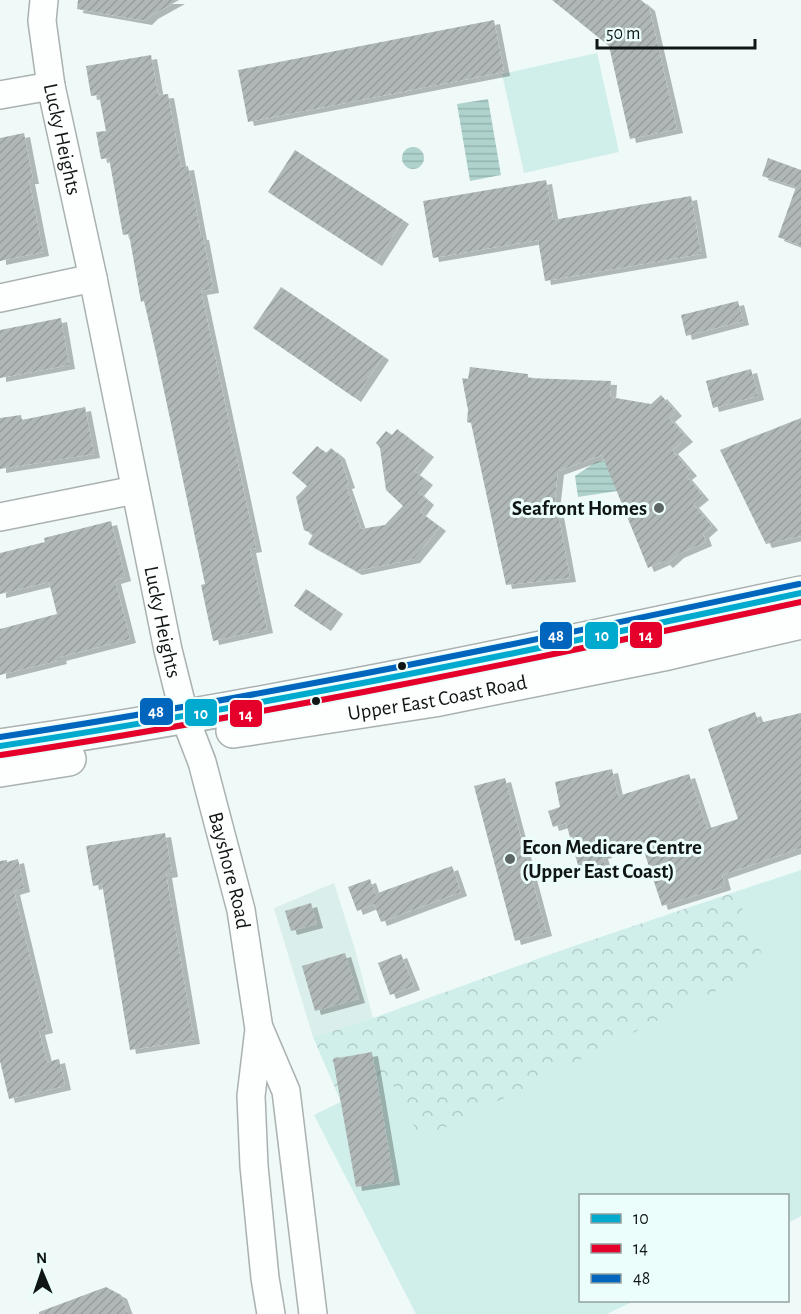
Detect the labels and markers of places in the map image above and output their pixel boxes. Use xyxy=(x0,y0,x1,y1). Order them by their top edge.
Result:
place label: Seafront Homes xyxy=(512,498,647,519)
marker: Seafront Homes xyxy=(652,501,666,515)
unlabelled marker xyxy=(396,660,408,672)
unlabelled marker xyxy=(310,695,322,707)
place label: Econ Medicare Centre (Upper East Coast) xyxy=(522,837,702,882)
marker: Econ Medicare Centre (Upper East Coast) xyxy=(503,852,517,866)

